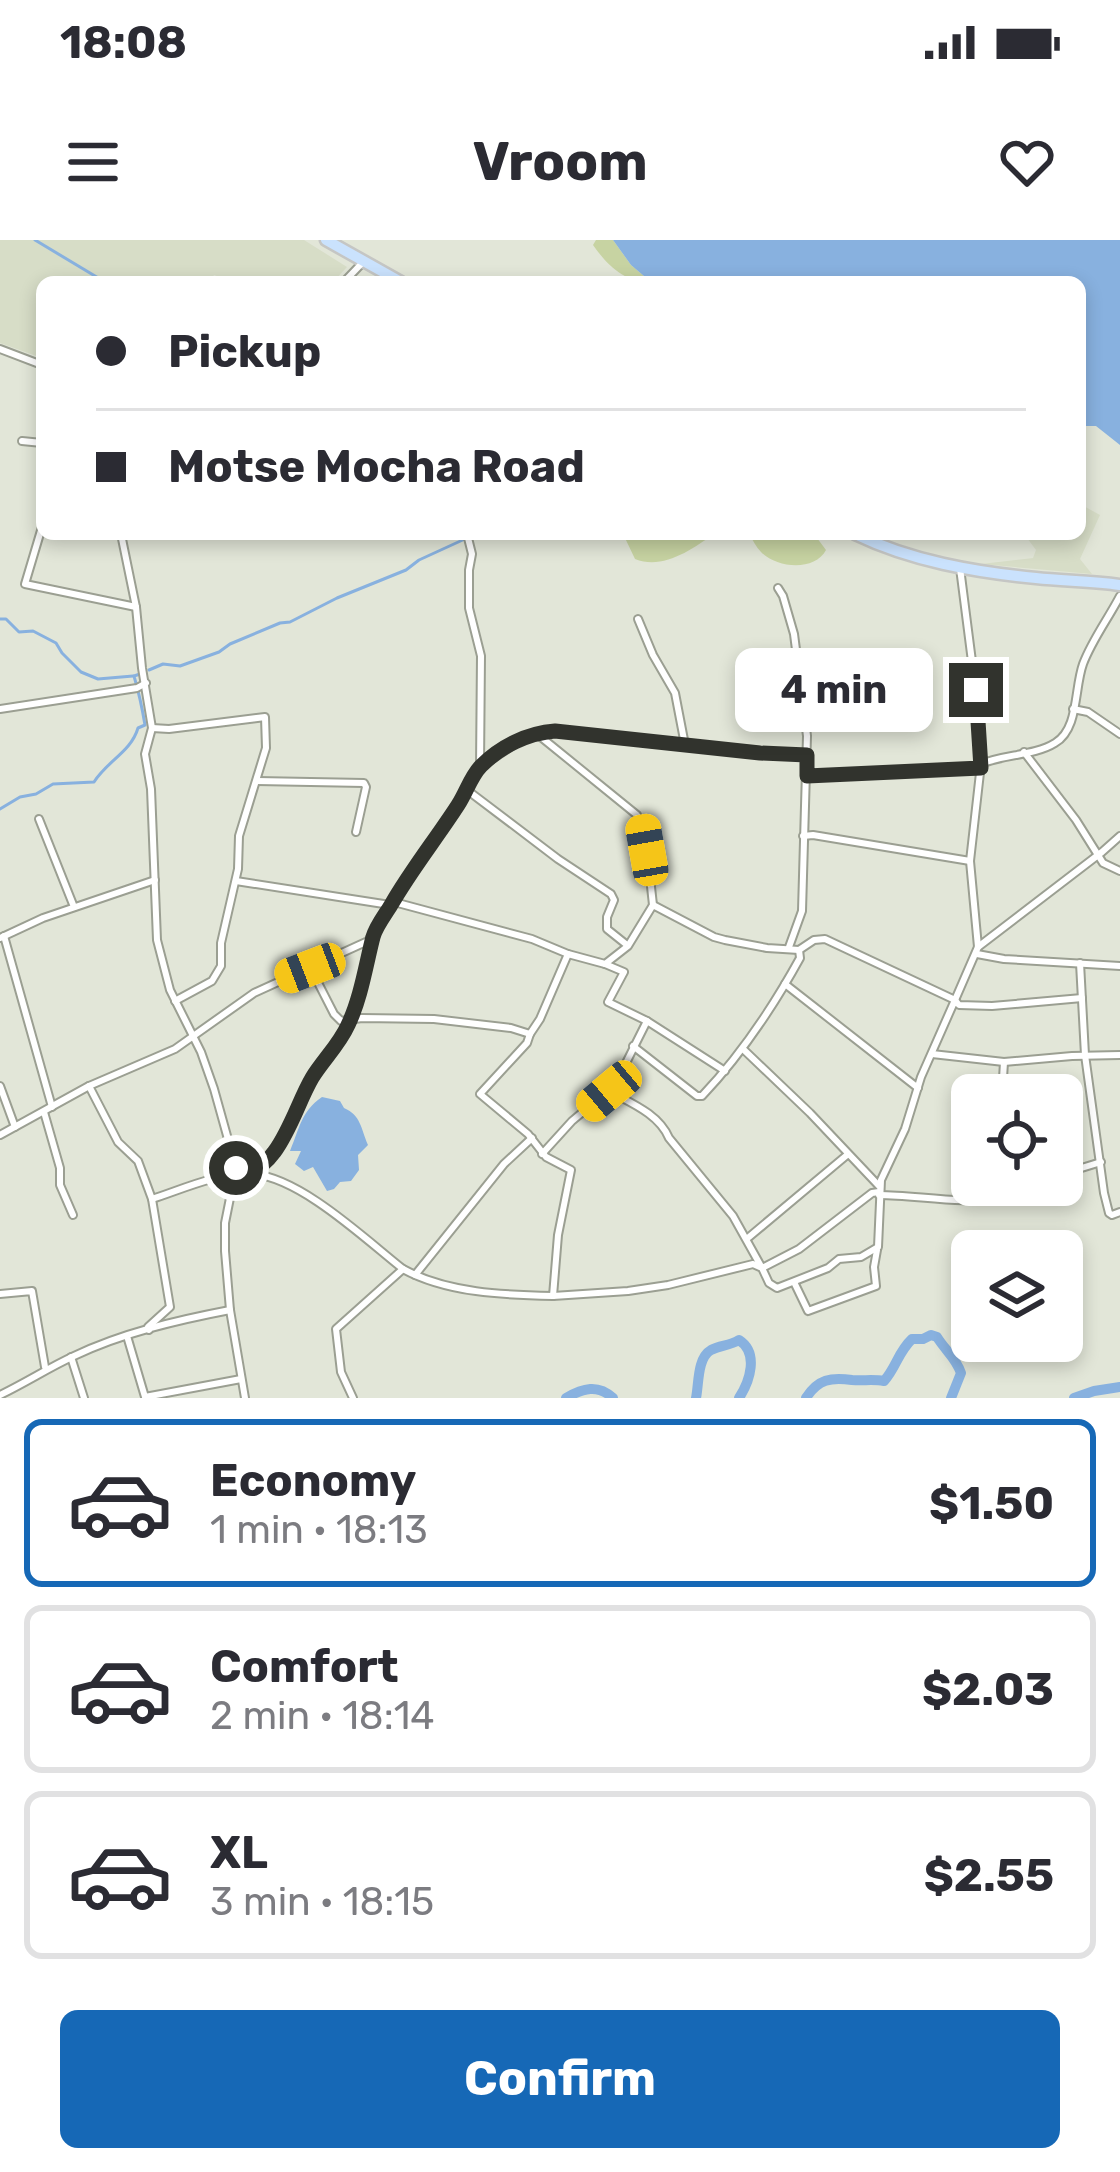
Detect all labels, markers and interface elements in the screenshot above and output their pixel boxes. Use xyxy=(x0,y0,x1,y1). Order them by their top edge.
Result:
text: 18:08 xyxy=(60,16,187,69)
icon: menu xyxy=(60,129,126,195)
icon: heart xyxy=(994,129,1060,195)
text: Vroom xyxy=(472,130,648,194)
text: Pickup xyxy=(168,325,321,378)
text: Motse Mocha Road xyxy=(168,440,585,493)
callout: 4 min xyxy=(736,648,934,732)
route end xyxy=(949,663,1003,717)
text: 4 min xyxy=(781,667,887,713)
car xyxy=(623,811,671,889)
car xyxy=(270,938,350,998)
car xyxy=(570,1054,648,1128)
map controls xyxy=(951,1074,1083,1362)
button: locate xyxy=(951,1074,1083,1206)
route start xyxy=(209,1141,263,1195)
button: layers xyxy=(951,1230,1083,1362)
icon: car xyxy=(66,1449,174,1557)
text: Economy xyxy=(210,1454,416,1507)
text: $1.50 xyxy=(929,1477,1054,1530)
text: 1 min · 18:13 xyxy=(210,1507,428,1553)
icon: car xyxy=(66,1635,174,1743)
text: Comfort xyxy=(210,1640,399,1693)
text: $2.03 xyxy=(922,1663,1054,1716)
text: 2 min · 18:14 xyxy=(210,1693,435,1739)
icon: car xyxy=(66,1821,174,1929)
text: XL xyxy=(210,1826,268,1879)
text: $2.55 xyxy=(924,1849,1054,1902)
text: 3 min · 18:15 xyxy=(210,1879,434,1925)
button: Confirm xyxy=(60,2010,1060,2148)

